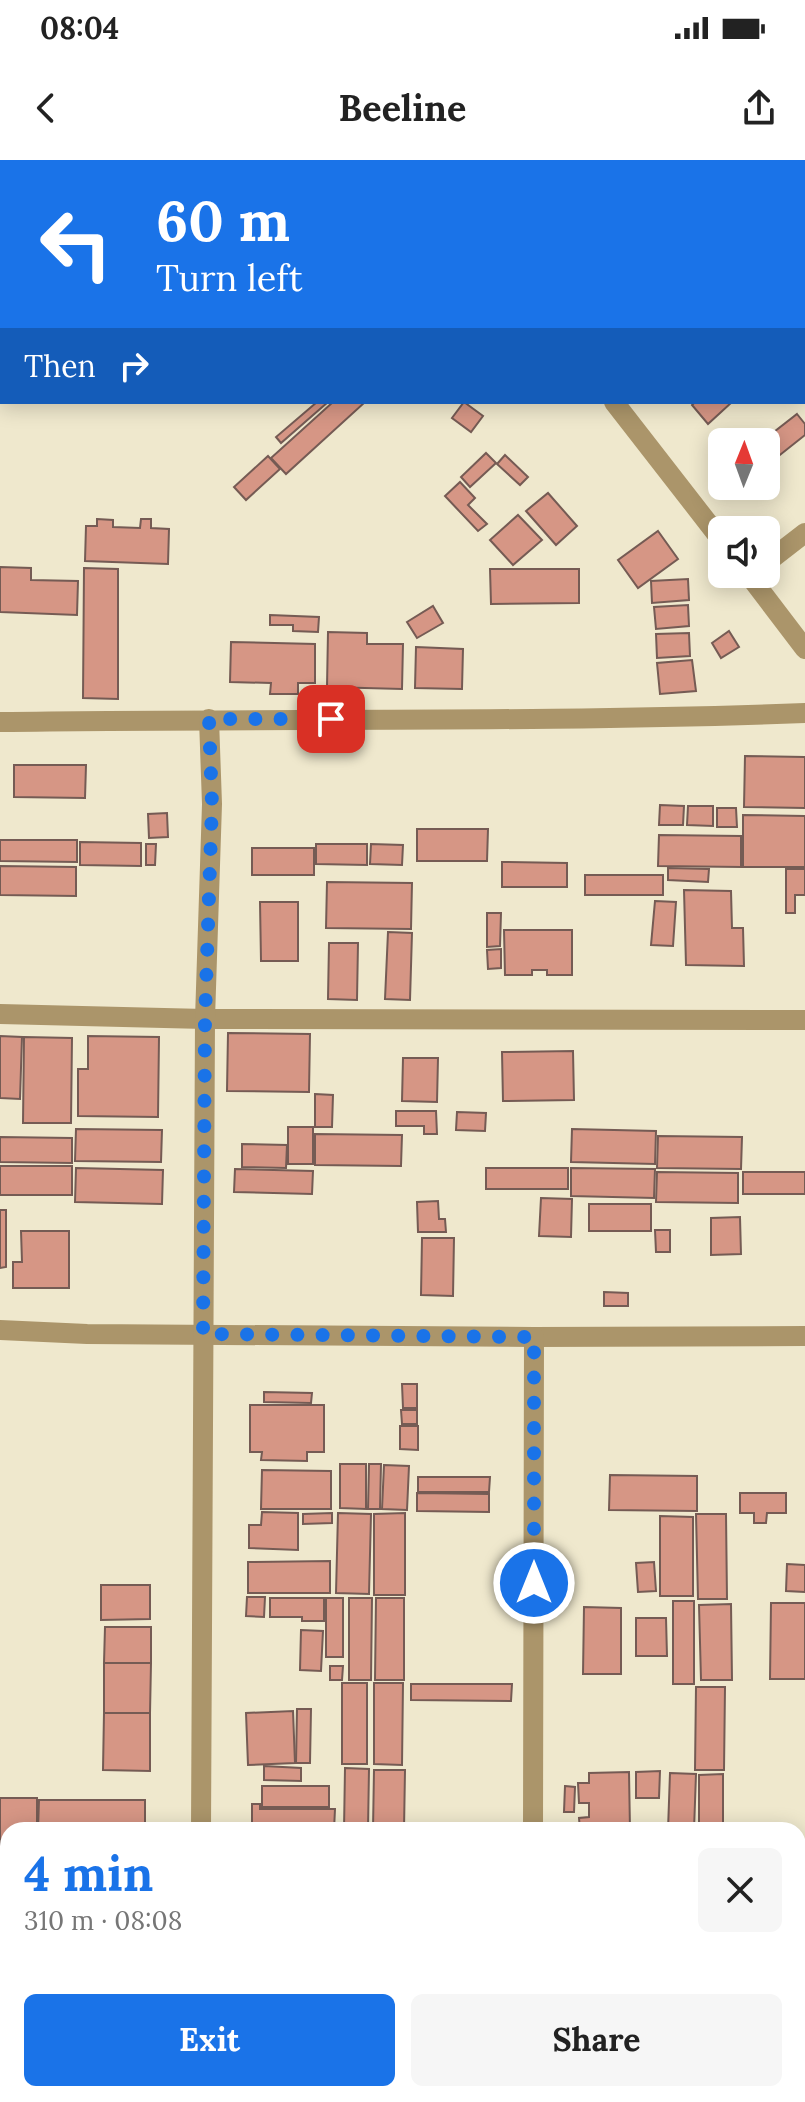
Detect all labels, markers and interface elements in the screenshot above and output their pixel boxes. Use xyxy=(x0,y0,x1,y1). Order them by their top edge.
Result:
text: 08:04 xyxy=(40,9,119,47)
text: Beeline xyxy=(339,85,466,131)
icon: back xyxy=(24,86,68,130)
icon: share xyxy=(737,86,781,130)
text: 60 m xyxy=(156,185,290,256)
icon: left xyxy=(24,192,128,296)
text: Turn left xyxy=(156,255,303,301)
icon: right xyxy=(112,344,156,388)
text: Then xyxy=(24,347,96,385)
north arrow xyxy=(708,428,780,500)
map controls xyxy=(708,428,780,588)
button: sound xyxy=(708,516,780,588)
pin xyxy=(297,685,365,753)
icon: arrive xyxy=(309,697,353,741)
position arrow xyxy=(492,1541,576,1625)
text: 4 min xyxy=(24,1843,153,1904)
button: close xyxy=(698,1848,782,1932)
text: 310 m · 08:08 xyxy=(24,1904,182,1937)
button: Exit xyxy=(24,1994,395,2086)
button: Share xyxy=(411,1994,782,2086)

